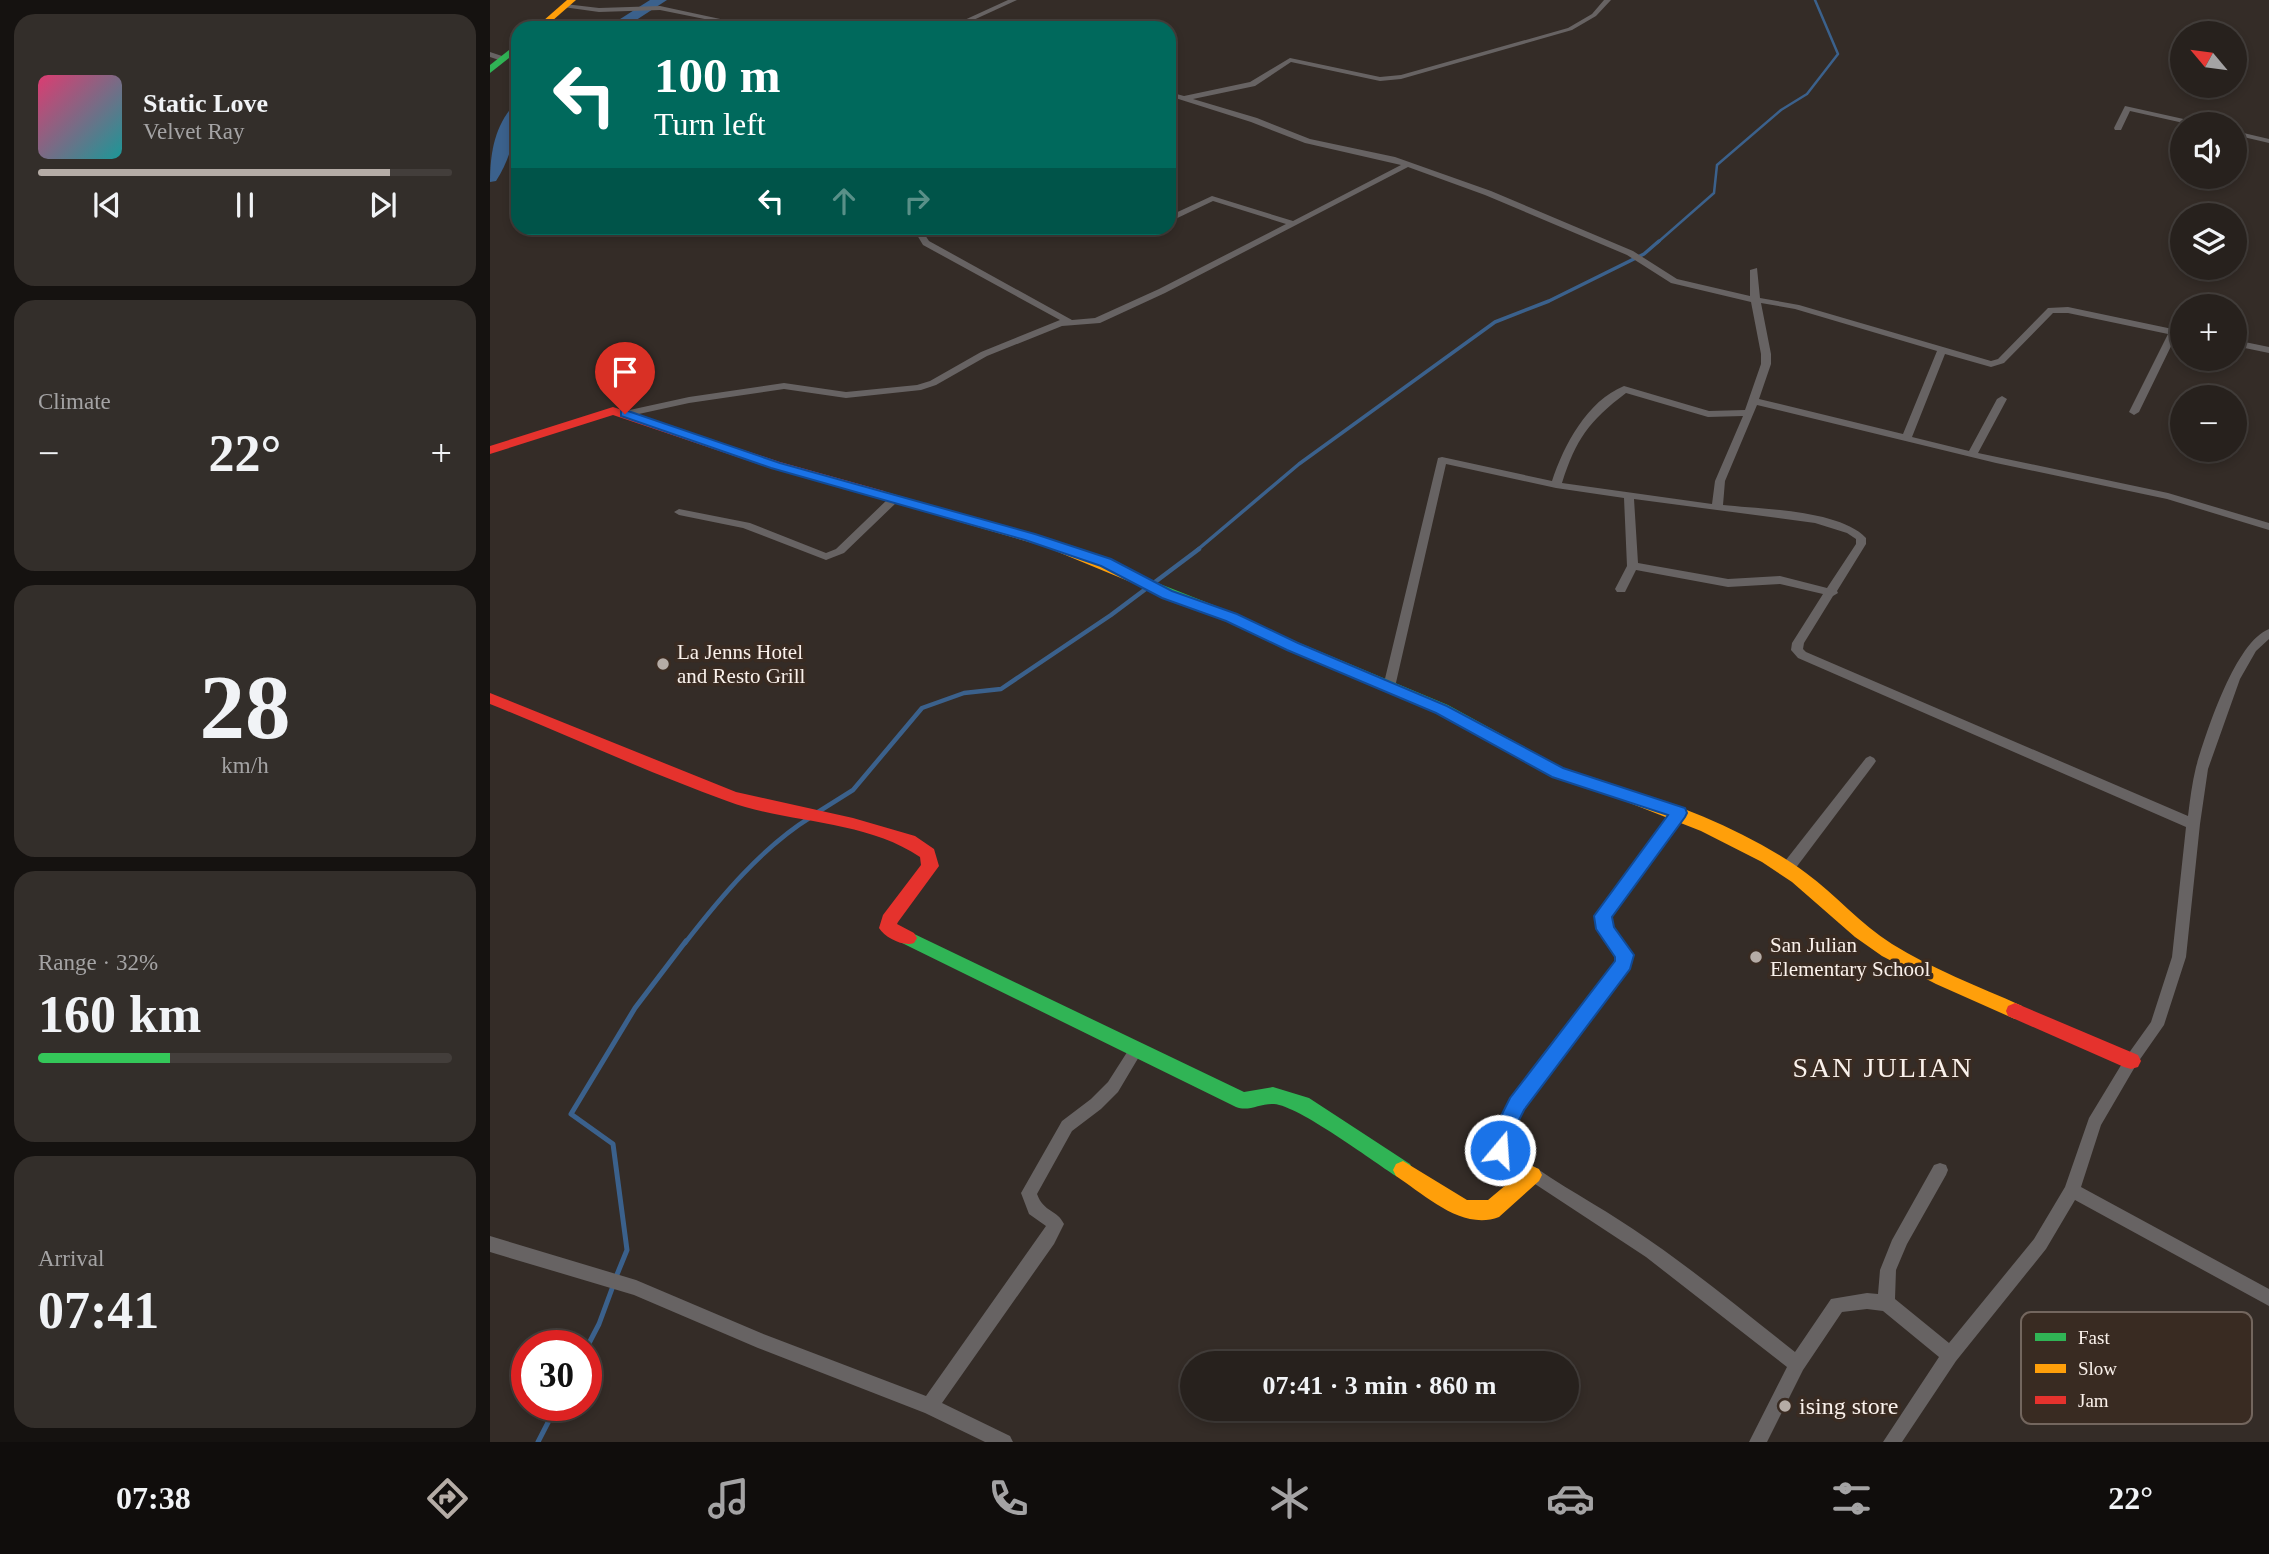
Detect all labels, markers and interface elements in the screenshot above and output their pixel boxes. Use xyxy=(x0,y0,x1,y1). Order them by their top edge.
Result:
north arrow xyxy=(2170,21,2247,98)
map controls xyxy=(2170,21,2247,462)
text: 100 m xyxy=(654,48,781,103)
icon: left xyxy=(539,49,630,140)
text: Static Love xyxy=(143,89,268,118)
text: Turn left xyxy=(654,106,766,142)
button: sound xyxy=(2170,112,2247,189)
text: Velvet Ray xyxy=(143,119,245,144)
icon: left xyxy=(752,182,790,220)
icon: ahead xyxy=(825,182,863,220)
icon: right xyxy=(898,182,936,220)
icon: previous xyxy=(88,186,126,224)
icon: pause xyxy=(226,186,264,224)
icon: next xyxy=(364,186,402,224)
button: layers xyxy=(2170,203,2247,280)
button: + xyxy=(2170,294,2247,371)
pin xyxy=(595,342,655,414)
icon: arrive xyxy=(606,353,644,391)
button: − xyxy=(2170,385,2247,462)
text: Climate xyxy=(38,389,111,414)
text: 22° xyxy=(209,425,281,482)
text: − xyxy=(38,432,59,474)
text: + xyxy=(431,432,452,474)
place label: La Jenns Hotel and Resto Grill xyxy=(677,640,805,688)
marker: La Jenns Hotel and Resto Grill xyxy=(655,656,671,672)
text: 28 xyxy=(200,657,291,758)
text: km/h xyxy=(221,753,269,778)
place label: San Julian Elementary School xyxy=(1770,933,1931,981)
marker: San Julian Elementary School xyxy=(1748,949,1764,965)
text: Range · 32% xyxy=(38,950,158,975)
text: 160 km xyxy=(38,986,201,1043)
district label: SAN JULIAN xyxy=(1793,1052,1974,1083)
position arrow xyxy=(1463,1113,1537,1187)
text: Arrival xyxy=(38,1246,104,1271)
text: 07:41 xyxy=(38,1282,159,1339)
legend xyxy=(2021,1312,2252,1424)
text: Fast xyxy=(2078,1327,2110,1348)
speed limit sign: 30 xyxy=(511,1330,602,1421)
text: Slow xyxy=(2078,1358,2117,1379)
text: 07:41 · 3 min · 860 m xyxy=(1263,1371,1497,1400)
text: Jam xyxy=(2078,1390,2109,1411)
place label: ising store xyxy=(1799,1393,1898,1419)
marker: ising store xyxy=(1777,1398,1793,1414)
icon: directions xyxy=(423,1474,472,1523)
icon: music xyxy=(704,1474,753,1523)
icon: phone xyxy=(984,1474,1033,1523)
icon: climate xyxy=(1265,1474,1314,1523)
icon: car xyxy=(1546,1474,1595,1523)
icon: filters xyxy=(1827,1474,1876,1523)
text: 07:38 xyxy=(116,1480,191,1516)
text: 22° xyxy=(2108,1480,2153,1516)

